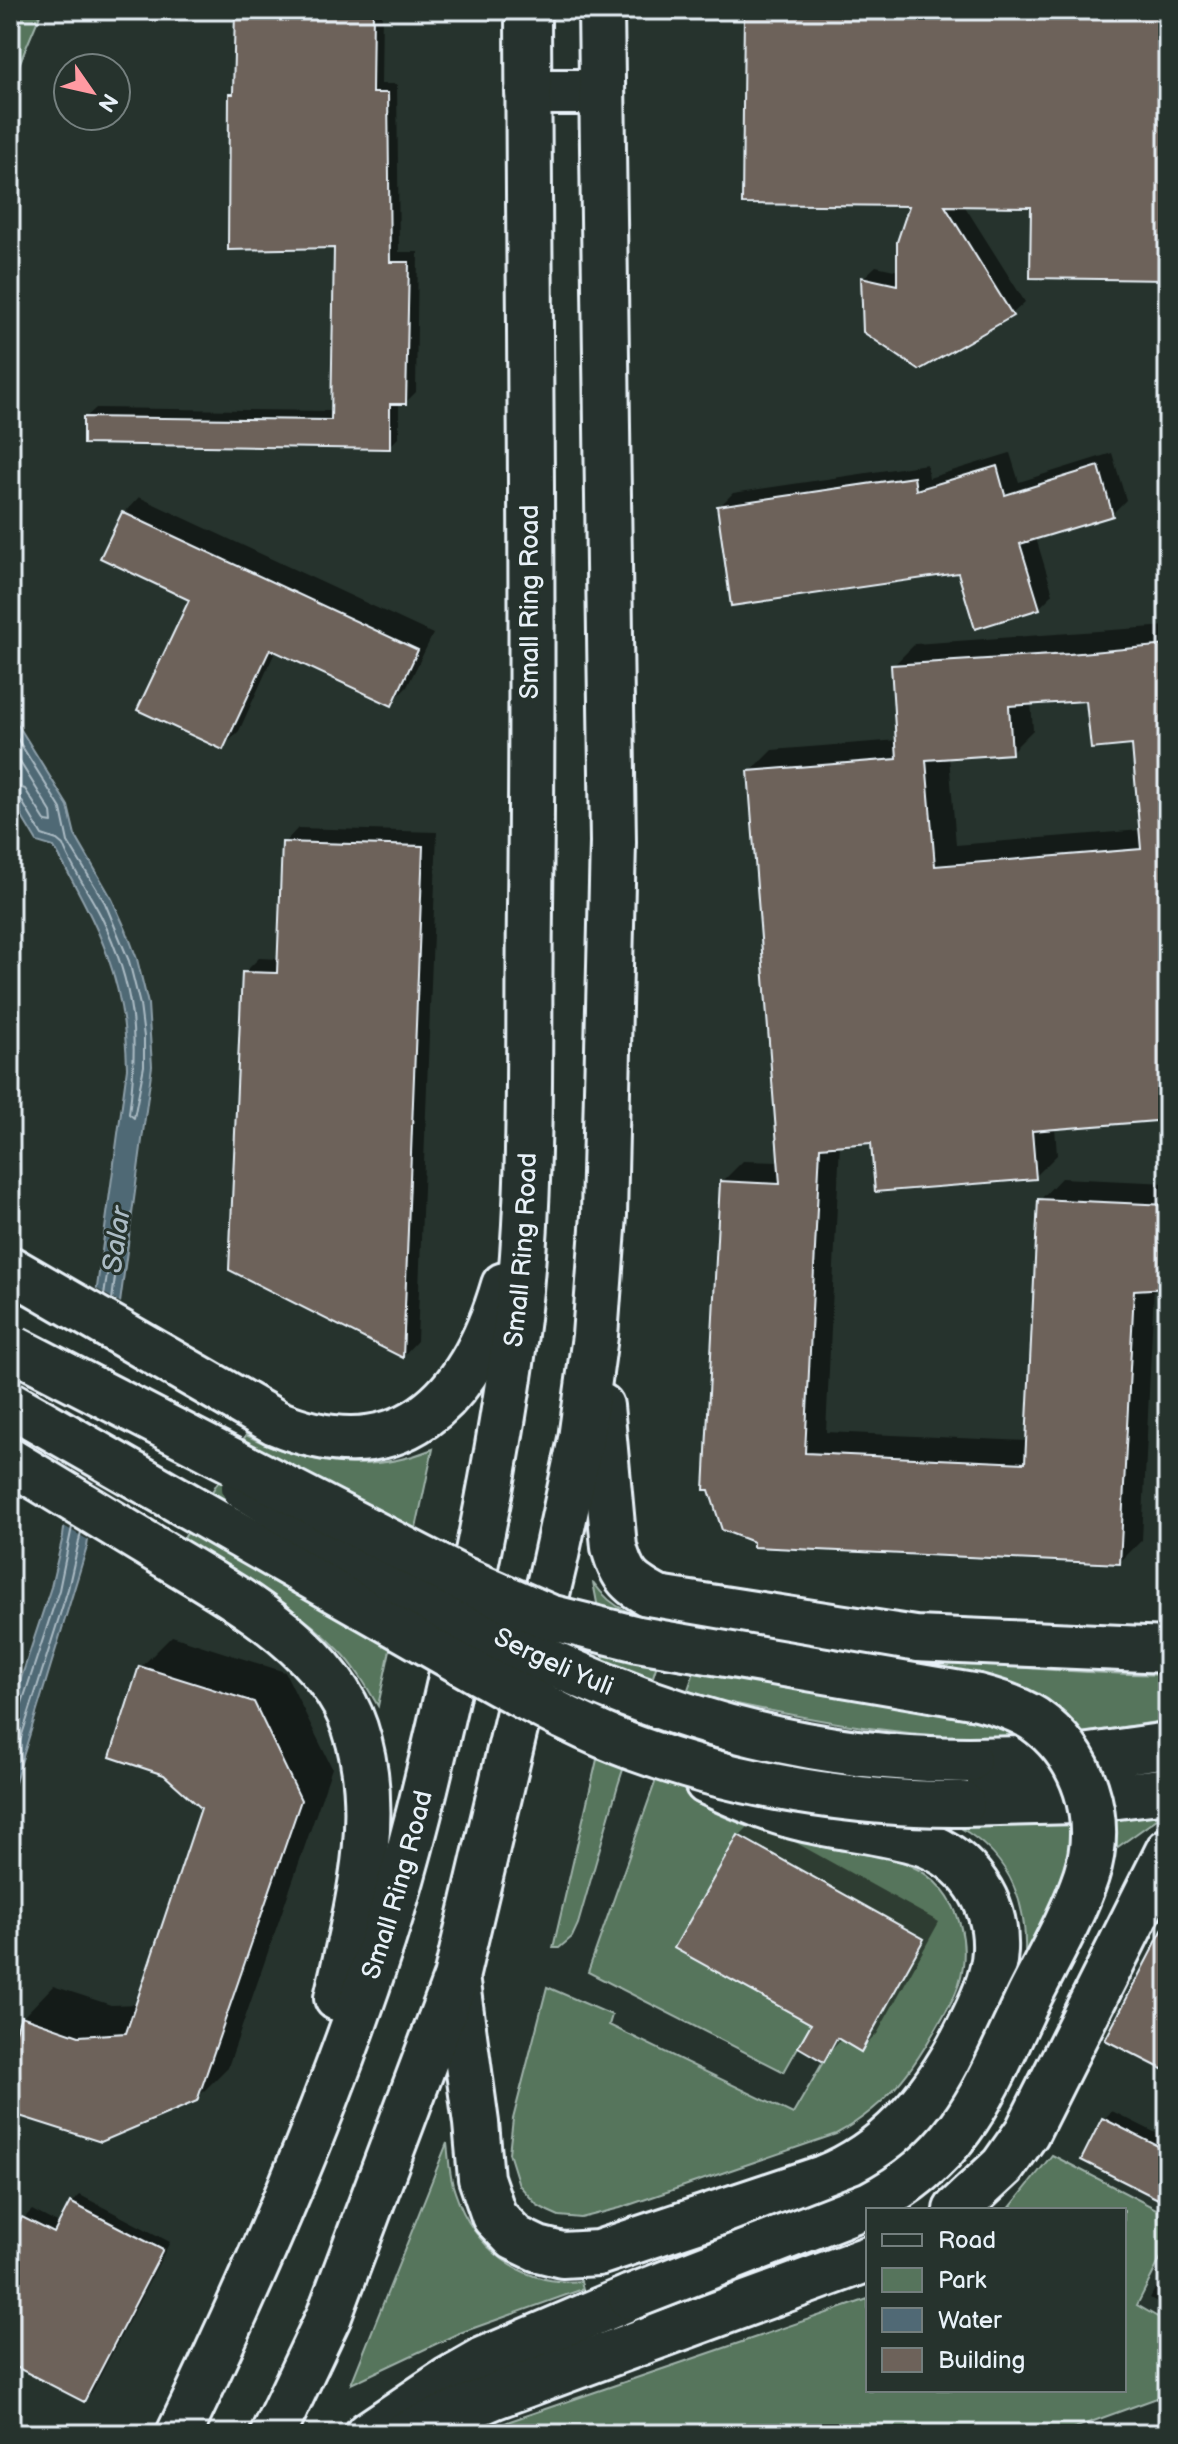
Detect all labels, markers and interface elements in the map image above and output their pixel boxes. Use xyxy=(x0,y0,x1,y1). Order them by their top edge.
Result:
north arrow xyxy=(52,52,132,132)
text: N xyxy=(92,88,123,117)
street label: Small Ring Road xyxy=(515,505,546,699)
street label: Small Ring Road xyxy=(498,1152,543,1349)
water label: Salar xyxy=(96,1203,138,1275)
street label: Sergeli Yuli xyxy=(488,1621,618,1703)
street label: Small Ring Road xyxy=(355,1787,439,1983)
legend xyxy=(866,2208,1126,2392)
text: Road xyxy=(938,2226,996,2255)
text: Park xyxy=(938,2266,986,2295)
text: Water xyxy=(938,2306,1002,2335)
text: Building xyxy=(938,2346,1025,2375)

